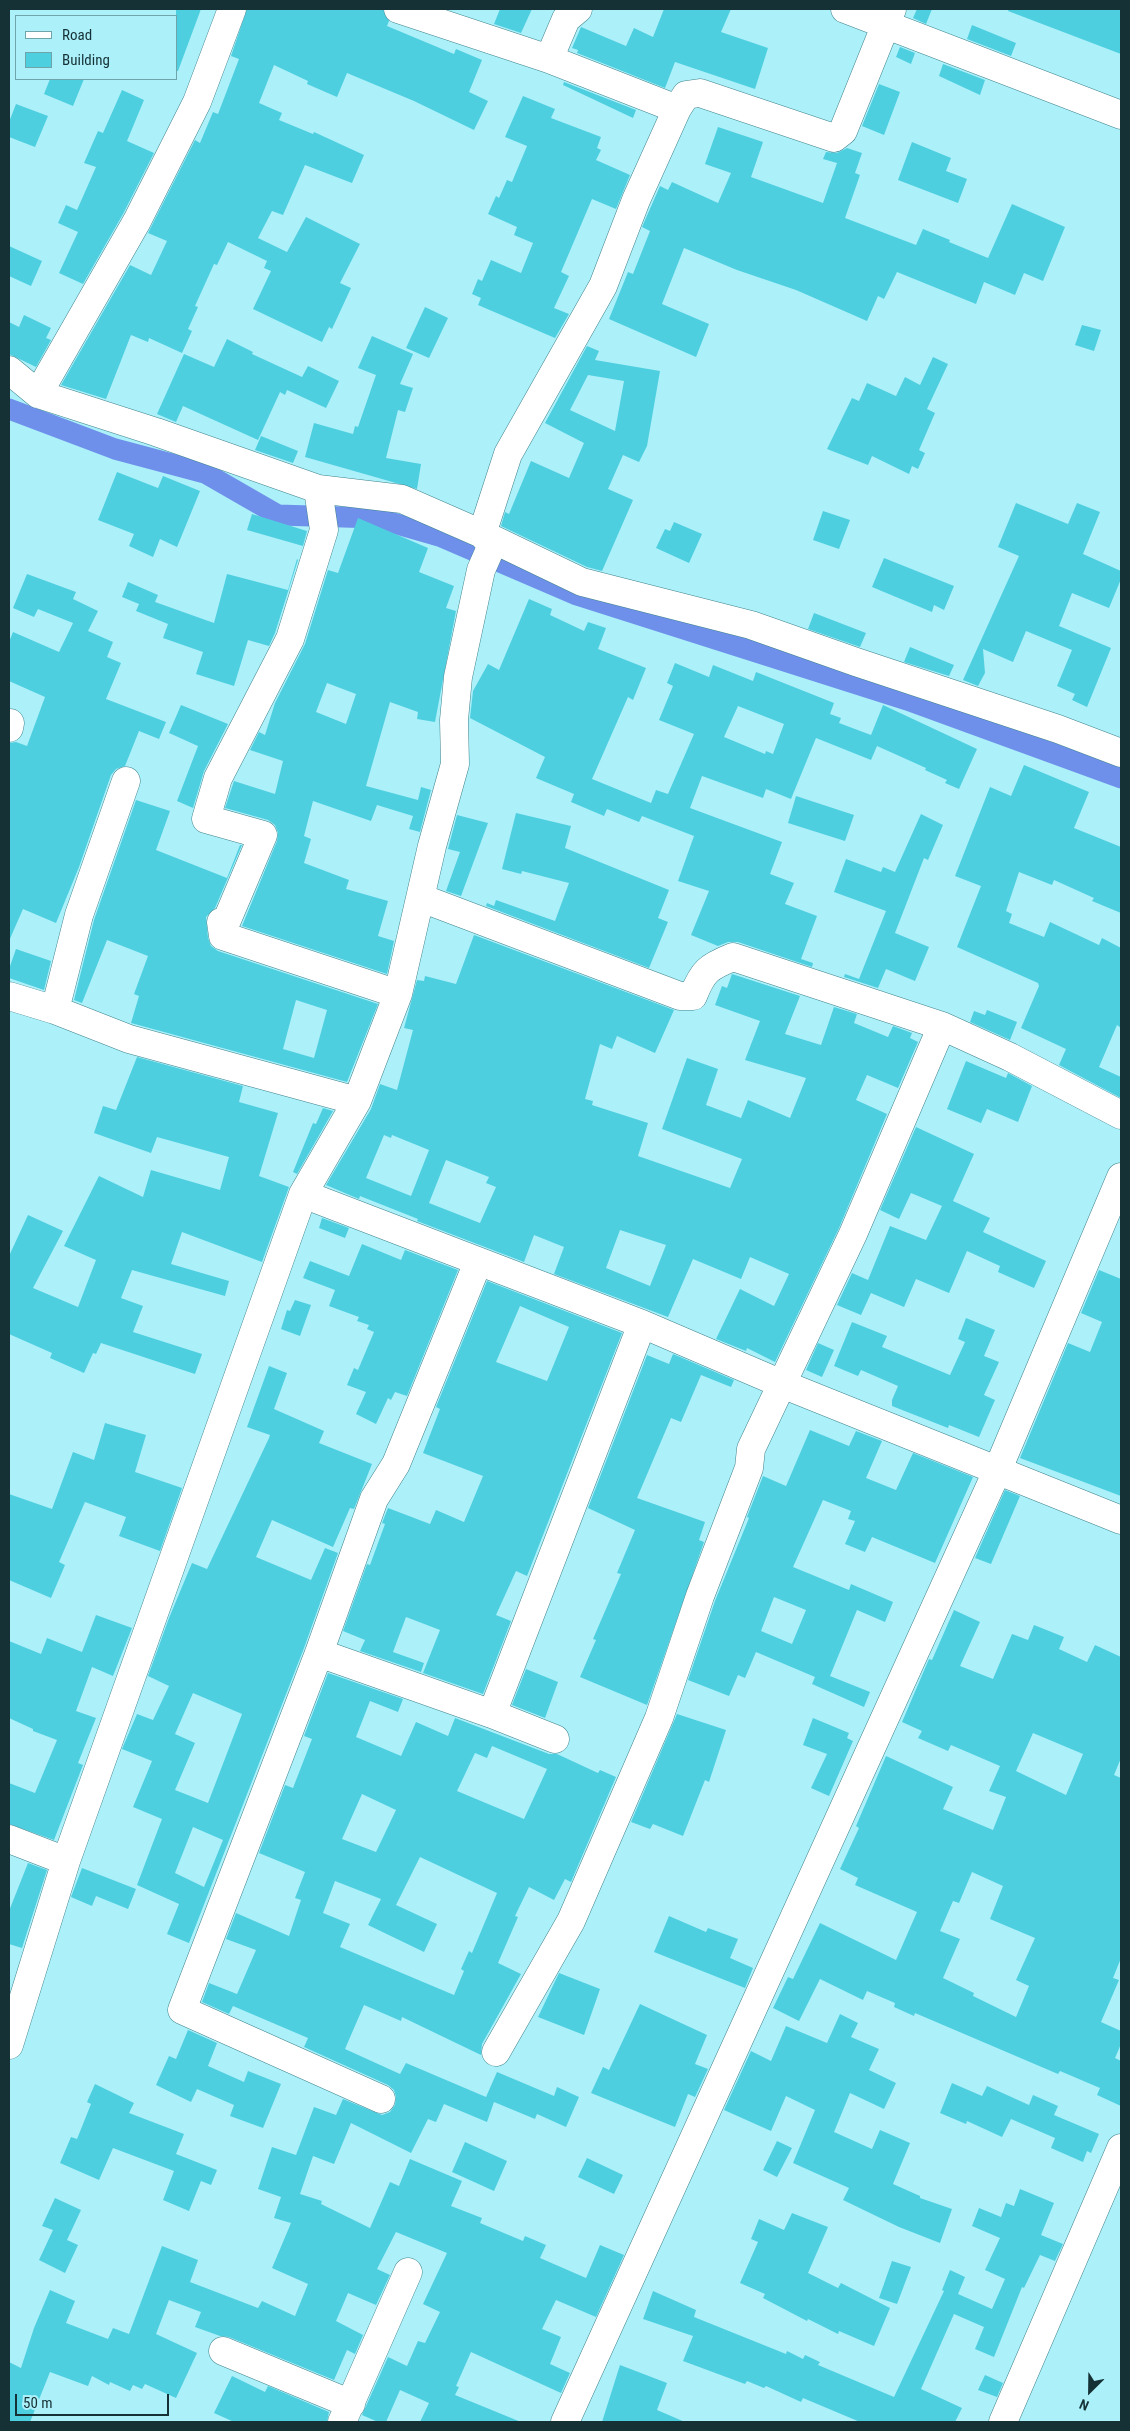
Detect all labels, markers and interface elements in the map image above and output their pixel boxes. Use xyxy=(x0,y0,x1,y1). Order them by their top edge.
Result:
legend xyxy=(15,15,178,80)
text: Road xyxy=(62,26,92,44)
text: Building xyxy=(62,51,110,69)
north arrow xyxy=(1065,2366,1115,2416)
scale bar xyxy=(18,2384,171,2416)
text: 50 m xyxy=(23,2394,53,2412)
text: N xyxy=(1077,2396,1091,2414)

